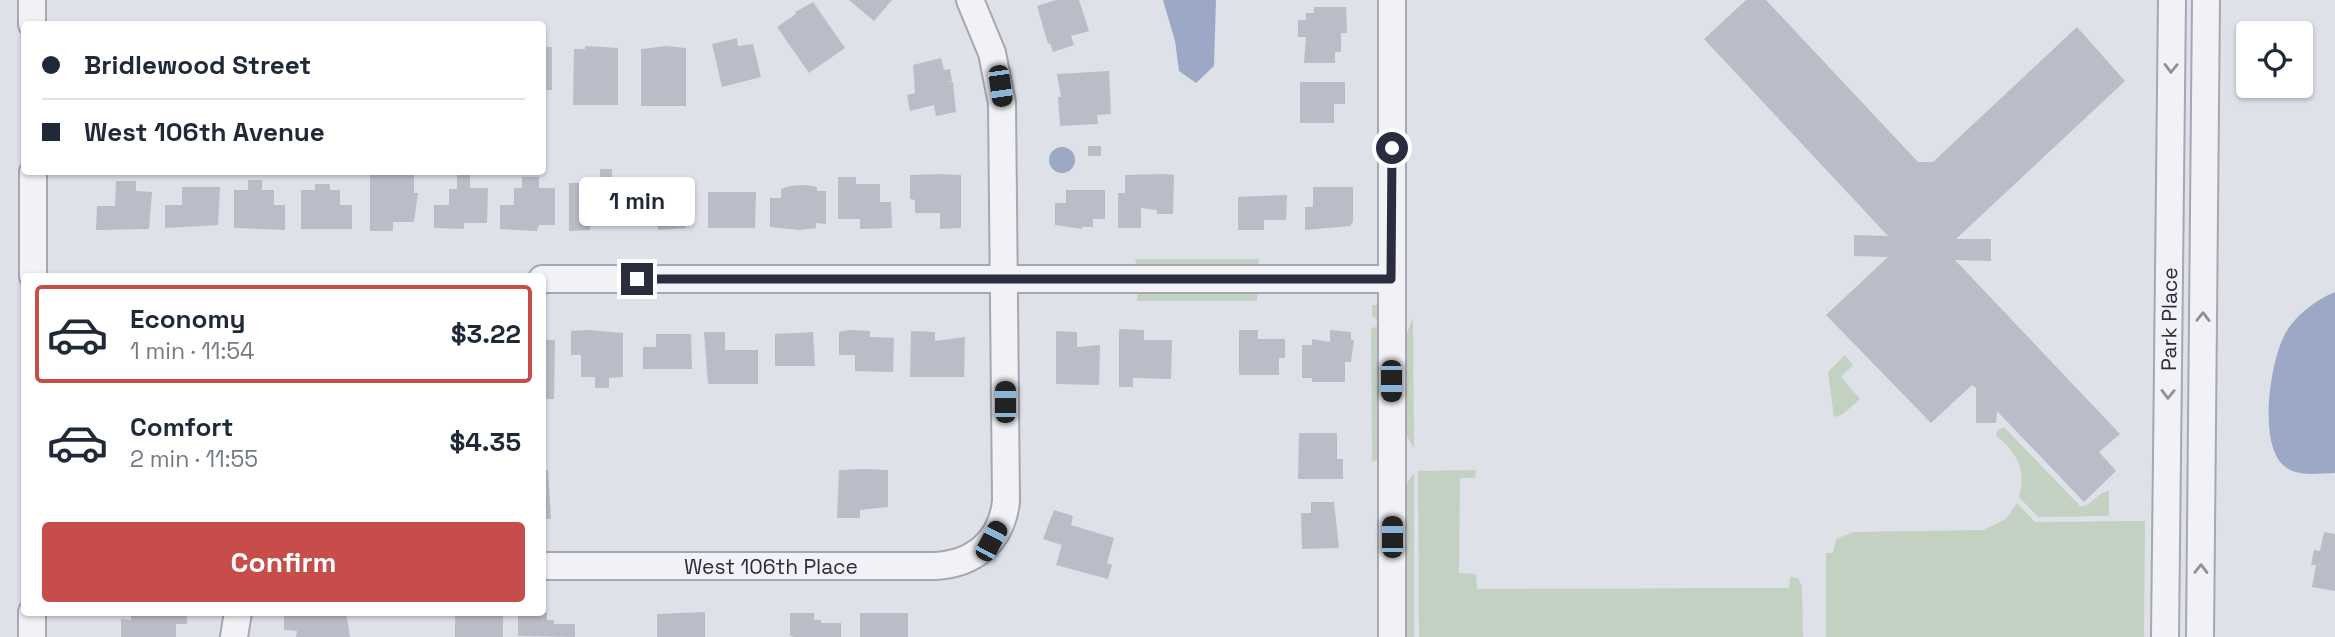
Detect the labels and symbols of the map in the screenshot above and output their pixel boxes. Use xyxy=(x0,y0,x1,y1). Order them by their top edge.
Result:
one-way arrow xyxy=(2163,63,2179,74)
car xyxy=(987,64,1014,108)
route start xyxy=(1376,132,1408,164)
callout: 1 min xyxy=(579,177,695,226)
route end xyxy=(621,263,653,295)
street label: Park Place xyxy=(2154,267,2183,371)
one-way arrow xyxy=(2195,311,2211,322)
car xyxy=(1381,360,1402,402)
car xyxy=(995,381,1016,423)
one-way arrow xyxy=(2160,389,2176,399)
car xyxy=(1382,516,1403,558)
car xyxy=(972,518,1011,564)
street label: West 106th Place xyxy=(684,553,858,580)
one-way arrow xyxy=(2193,563,2209,574)

